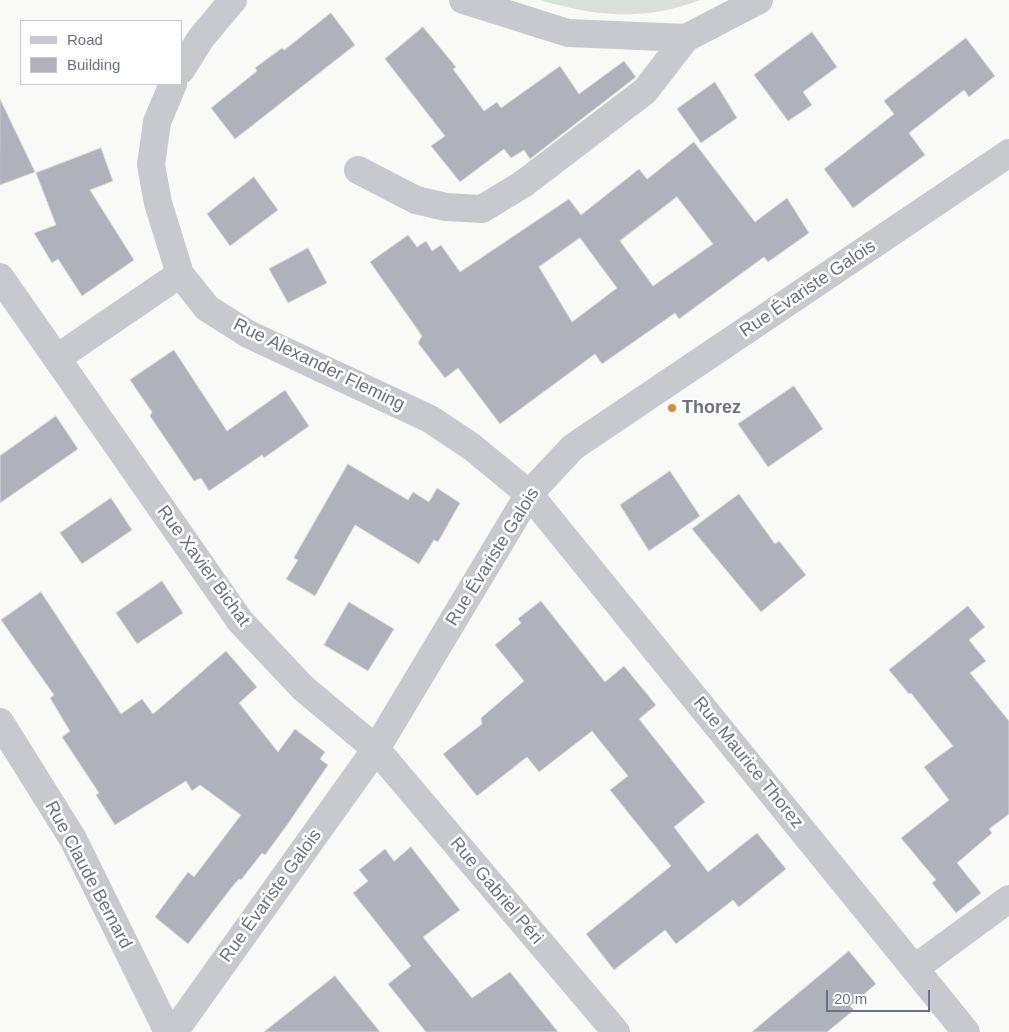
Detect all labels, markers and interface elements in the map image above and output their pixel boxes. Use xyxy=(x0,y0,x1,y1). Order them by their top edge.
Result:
legend xyxy=(20,20,182,85)
text: Road xyxy=(67,31,103,48)
text: Building xyxy=(67,56,120,73)
street label: Rue Évariste Galois xyxy=(736,236,880,342)
street label: Rue Alexander Fleming xyxy=(230,314,408,416)
place label: Thorez xyxy=(682,397,741,419)
marker: Thorez xyxy=(666,402,678,414)
street label: Rue Évariste Galois xyxy=(442,484,544,630)
street label: Rue Xavier Bichat xyxy=(152,501,254,631)
street label: Rue Maurice Thorez xyxy=(688,693,808,833)
street label: Rue Claude Bernard xyxy=(40,797,136,953)
street label: Rue Évariste Galois xyxy=(216,825,326,967)
street label: Rue Gabriel Péri xyxy=(445,833,547,949)
scale bar xyxy=(829,980,933,1012)
text: 20 m xyxy=(834,990,867,1007)

